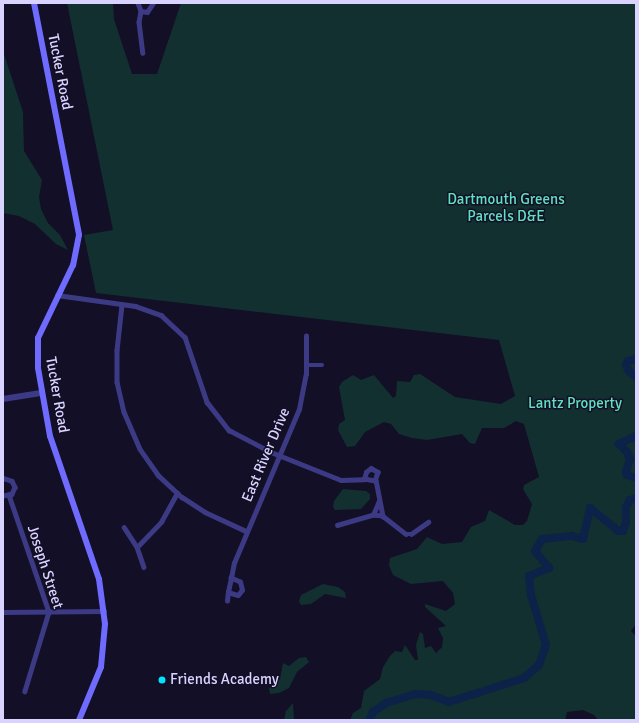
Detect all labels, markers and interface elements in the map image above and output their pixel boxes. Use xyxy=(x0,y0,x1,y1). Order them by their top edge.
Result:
street label: Tucker Road xyxy=(44,32,76,112)
park label: Dartmouth Greens Parcels D&E xyxy=(447,190,565,225)
street label: Tucker Road xyxy=(41,356,73,434)
park label: Lantz Property xyxy=(528,395,622,413)
street label: East River Drive xyxy=(238,405,294,505)
street label: Joseph Street xyxy=(23,523,67,611)
place label: Friends Academy xyxy=(170,671,279,689)
marker: Friends Academy xyxy=(157,675,167,685)

